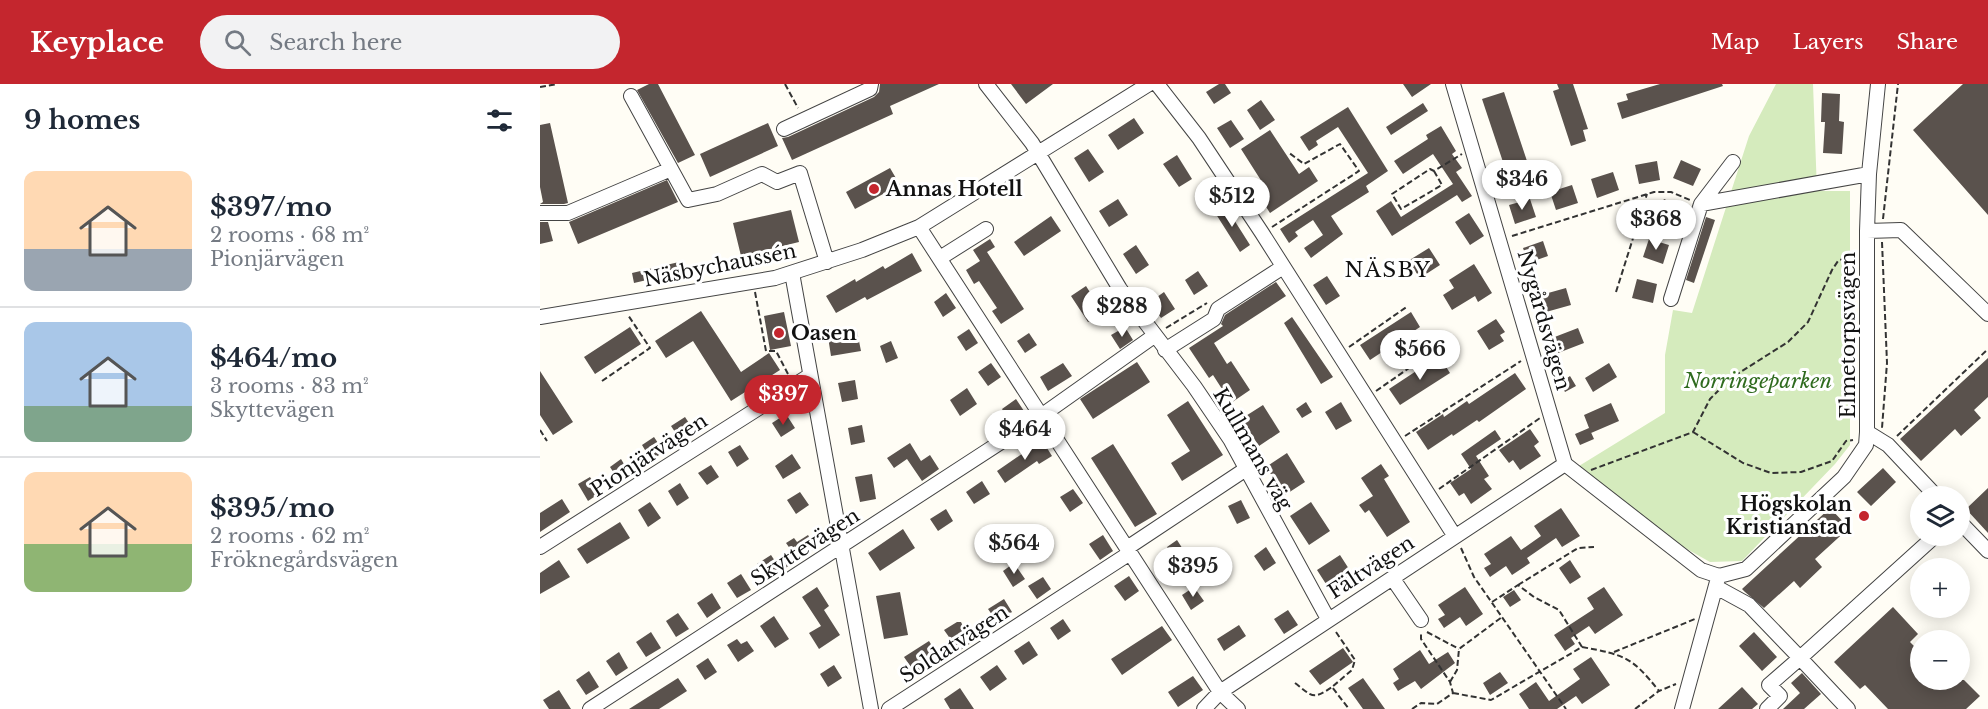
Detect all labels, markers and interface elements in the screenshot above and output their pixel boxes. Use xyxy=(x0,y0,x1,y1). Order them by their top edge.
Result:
search box xyxy=(200,15,620,69)
text: Keyplace xyxy=(30,25,164,60)
icon: search xyxy=(221,26,254,59)
text: Search here xyxy=(269,29,402,56)
text: Map xyxy=(1711,29,1760,55)
text: Layers xyxy=(1793,29,1864,55)
text: Share xyxy=(1897,29,1958,55)
text: 9 homes xyxy=(24,104,140,136)
icon: filters xyxy=(483,104,516,137)
pin: $346 xyxy=(1486,160,1558,211)
text: $346 xyxy=(1496,167,1548,191)
place label: Annas Hotell xyxy=(885,177,1023,201)
pin: $512 xyxy=(1196,177,1268,228)
marker: Annas Hotell xyxy=(867,182,881,196)
text: $512 xyxy=(1209,184,1255,208)
text: $397/mo xyxy=(210,191,332,223)
icon: home xyxy=(72,195,144,267)
pin: $368 xyxy=(1620,200,1692,251)
text: $368 xyxy=(1630,207,1682,231)
text: 2 rooms · 68 m² xyxy=(210,223,369,247)
street label: Näsbychaussén xyxy=(642,238,799,292)
text: Pionjärvägen xyxy=(210,247,344,271)
street label: Nygårdsvägen xyxy=(1512,247,1576,393)
street label: Elmetorpsvägen xyxy=(1836,251,1860,418)
district label: NÄSBY xyxy=(1345,257,1431,283)
pin: $288 xyxy=(1086,287,1158,338)
text: $288 xyxy=(1096,294,1148,318)
place label: Oasen xyxy=(791,321,857,345)
marker: Oasen xyxy=(772,326,786,340)
pin: $566 xyxy=(1384,330,1456,381)
text: $566 xyxy=(1394,337,1446,361)
text: $464/mo xyxy=(210,342,337,374)
icon: home xyxy=(72,346,144,418)
park label: Norringeparken xyxy=(1683,369,1832,393)
text: 3 rooms · 83 m² xyxy=(210,374,369,398)
pin: $397 xyxy=(747,375,819,426)
text: $397 xyxy=(758,382,808,406)
street label: Kullmans väg xyxy=(1208,384,1298,515)
text: Skyttevägen xyxy=(210,398,335,422)
street label: Pionjärvägen xyxy=(586,408,712,502)
pin: $464 xyxy=(989,410,1061,461)
text: $464 xyxy=(999,417,1051,441)
map controls xyxy=(1910,486,1970,690)
button: layers xyxy=(1910,486,1970,546)
text: $395/mo xyxy=(210,492,335,524)
place label: Högskolan Kristianstad xyxy=(1726,492,1852,539)
icon: home xyxy=(72,496,144,568)
street label: Skyttevägen xyxy=(746,503,864,591)
marker: Högskolan Kristianstad xyxy=(1857,509,1871,523)
text: 2 rooms · 62 m² xyxy=(210,524,369,548)
pin: $564 xyxy=(978,524,1050,575)
street label: Fältvägen xyxy=(1323,530,1419,604)
text: $564 xyxy=(988,531,1040,555)
pin: $395 xyxy=(1157,547,1229,598)
text: Fröknegårdsvägen xyxy=(210,548,398,572)
text: $395 xyxy=(1168,554,1219,578)
button: + xyxy=(1910,558,1970,618)
street label: Soldatvägen xyxy=(895,600,1013,688)
button: − xyxy=(1910,630,1970,690)

